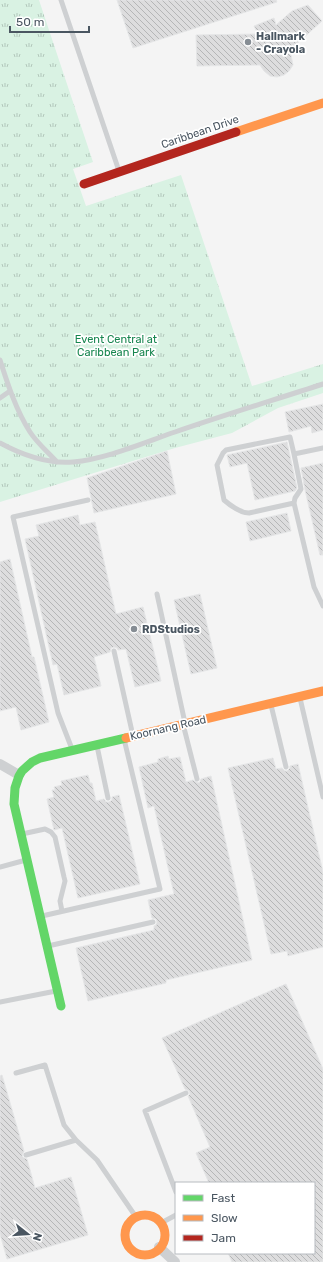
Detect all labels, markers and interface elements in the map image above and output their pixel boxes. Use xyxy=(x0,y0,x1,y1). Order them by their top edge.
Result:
scale bar xyxy=(10,8,89,34)
text: 50 m xyxy=(16,15,44,29)
place label: Hallmark - Crayola xyxy=(256,30,306,56)
marker: Hallmark - Crayola xyxy=(243,37,253,47)
street label: Caribbean Drive xyxy=(159,113,241,151)
park label: Event Central at Caribbean Park xyxy=(75,333,158,359)
place label: RDStudios xyxy=(142,623,200,636)
marker: RDStudios xyxy=(129,624,139,634)
street label: Koornang Road xyxy=(129,713,207,743)
legend xyxy=(175,1182,315,1254)
text: Fast xyxy=(211,1191,235,1205)
text: Slow xyxy=(211,1211,238,1225)
north arrow xyxy=(8,1214,48,1254)
text: N xyxy=(30,1231,44,1243)
text: Jam xyxy=(211,1231,236,1245)

